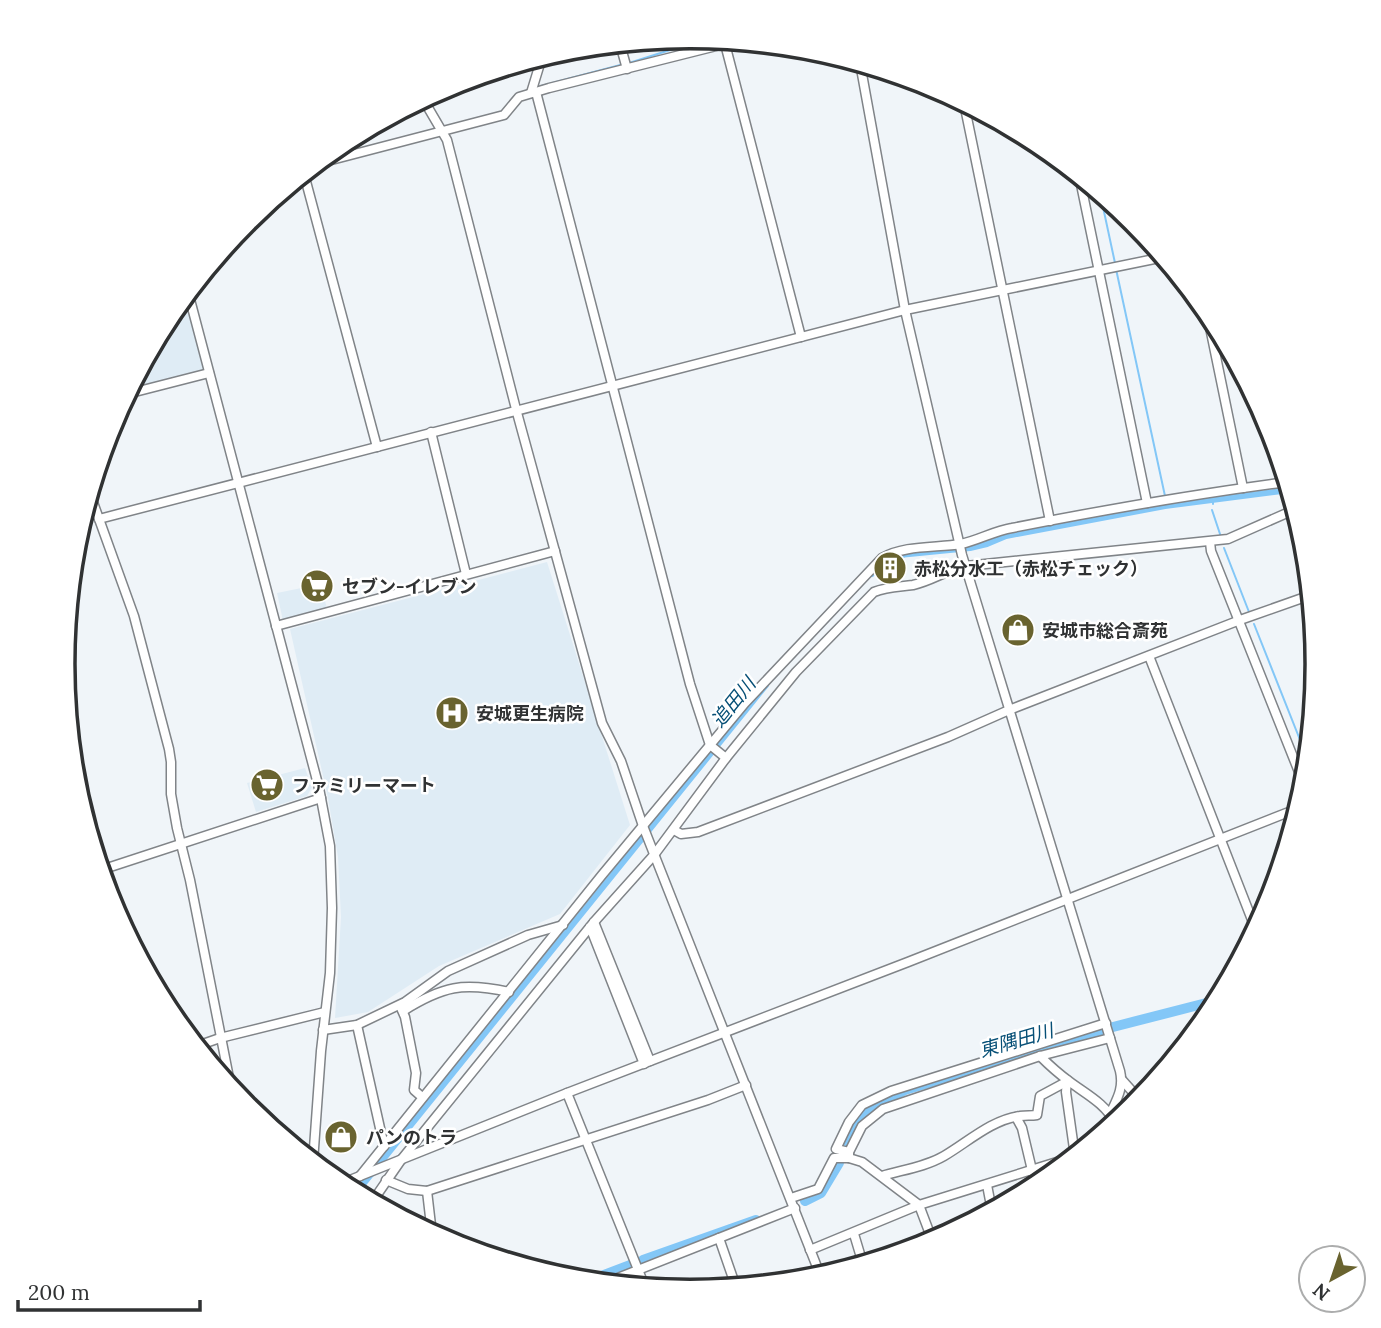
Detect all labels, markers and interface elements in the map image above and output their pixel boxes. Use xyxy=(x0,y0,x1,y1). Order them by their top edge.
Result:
building icon: 赤松分水工（赤松チェック） xyxy=(871,549,909,587)
place label: 赤松分水工（赤松チェック） xyxy=(914,557,1148,580)
supermarket icon: セブン-イレブン xyxy=(298,567,336,605)
place label: セブン-イレブン xyxy=(342,575,476,598)
shop icon: 安城市総合斎苑 xyxy=(999,611,1037,649)
place label: 安城市総合斎苑 xyxy=(1042,619,1168,642)
water label: 追田川 xyxy=(706,671,762,732)
hospital icon: 安城更生病院 xyxy=(433,694,471,732)
place label: 安城更生病院 xyxy=(476,702,584,725)
supermarket icon: ファミリーマート xyxy=(248,766,286,804)
place label: ファミリーマート xyxy=(292,774,436,797)
water label: 東隅田川 xyxy=(976,1017,1058,1062)
shop icon: パンのトラ xyxy=(322,1118,360,1156)
place label: パンのトラ xyxy=(366,1126,457,1149)
north arrow xyxy=(1297,1244,1367,1314)
scale bar xyxy=(18,1268,200,1312)
text: N xyxy=(1307,1278,1334,1306)
text: 200 m xyxy=(28,1279,90,1306)

